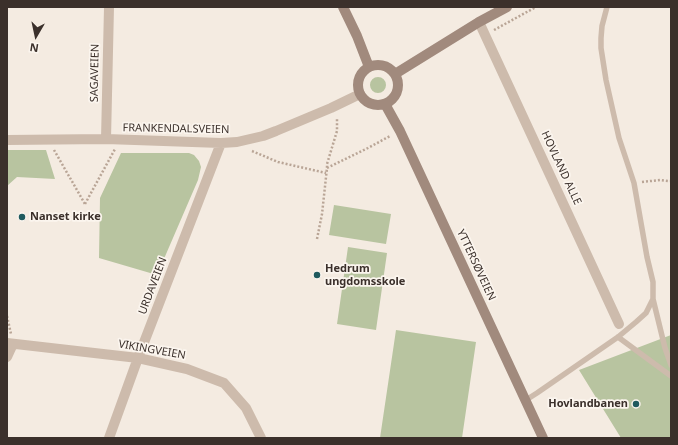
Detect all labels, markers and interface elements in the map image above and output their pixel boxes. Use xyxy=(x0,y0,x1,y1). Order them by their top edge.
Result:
north arrow xyxy=(16,16,56,56)
text: N xyxy=(28,40,40,56)
street label: SAGAVEIEN xyxy=(88,44,102,102)
street label: FRANKENDALSVEIEN xyxy=(122,121,230,137)
street label: HOVLAND ALLE xyxy=(538,129,584,207)
place label: Nanset kirke xyxy=(30,210,101,224)
marker: Nanset kirke xyxy=(17,212,27,222)
street label: YTTERSØVEIEN xyxy=(454,227,498,303)
street label: URDAVEIEN xyxy=(136,256,170,316)
place label: Hedrum ungdomsskole xyxy=(325,262,405,288)
marker: Hedrum ungdomsskole xyxy=(312,270,322,280)
street label: VIKINGVEIEN xyxy=(117,338,187,362)
place label: Hovlandbanen xyxy=(548,397,628,411)
marker: Hovlandbanen xyxy=(631,399,641,409)

